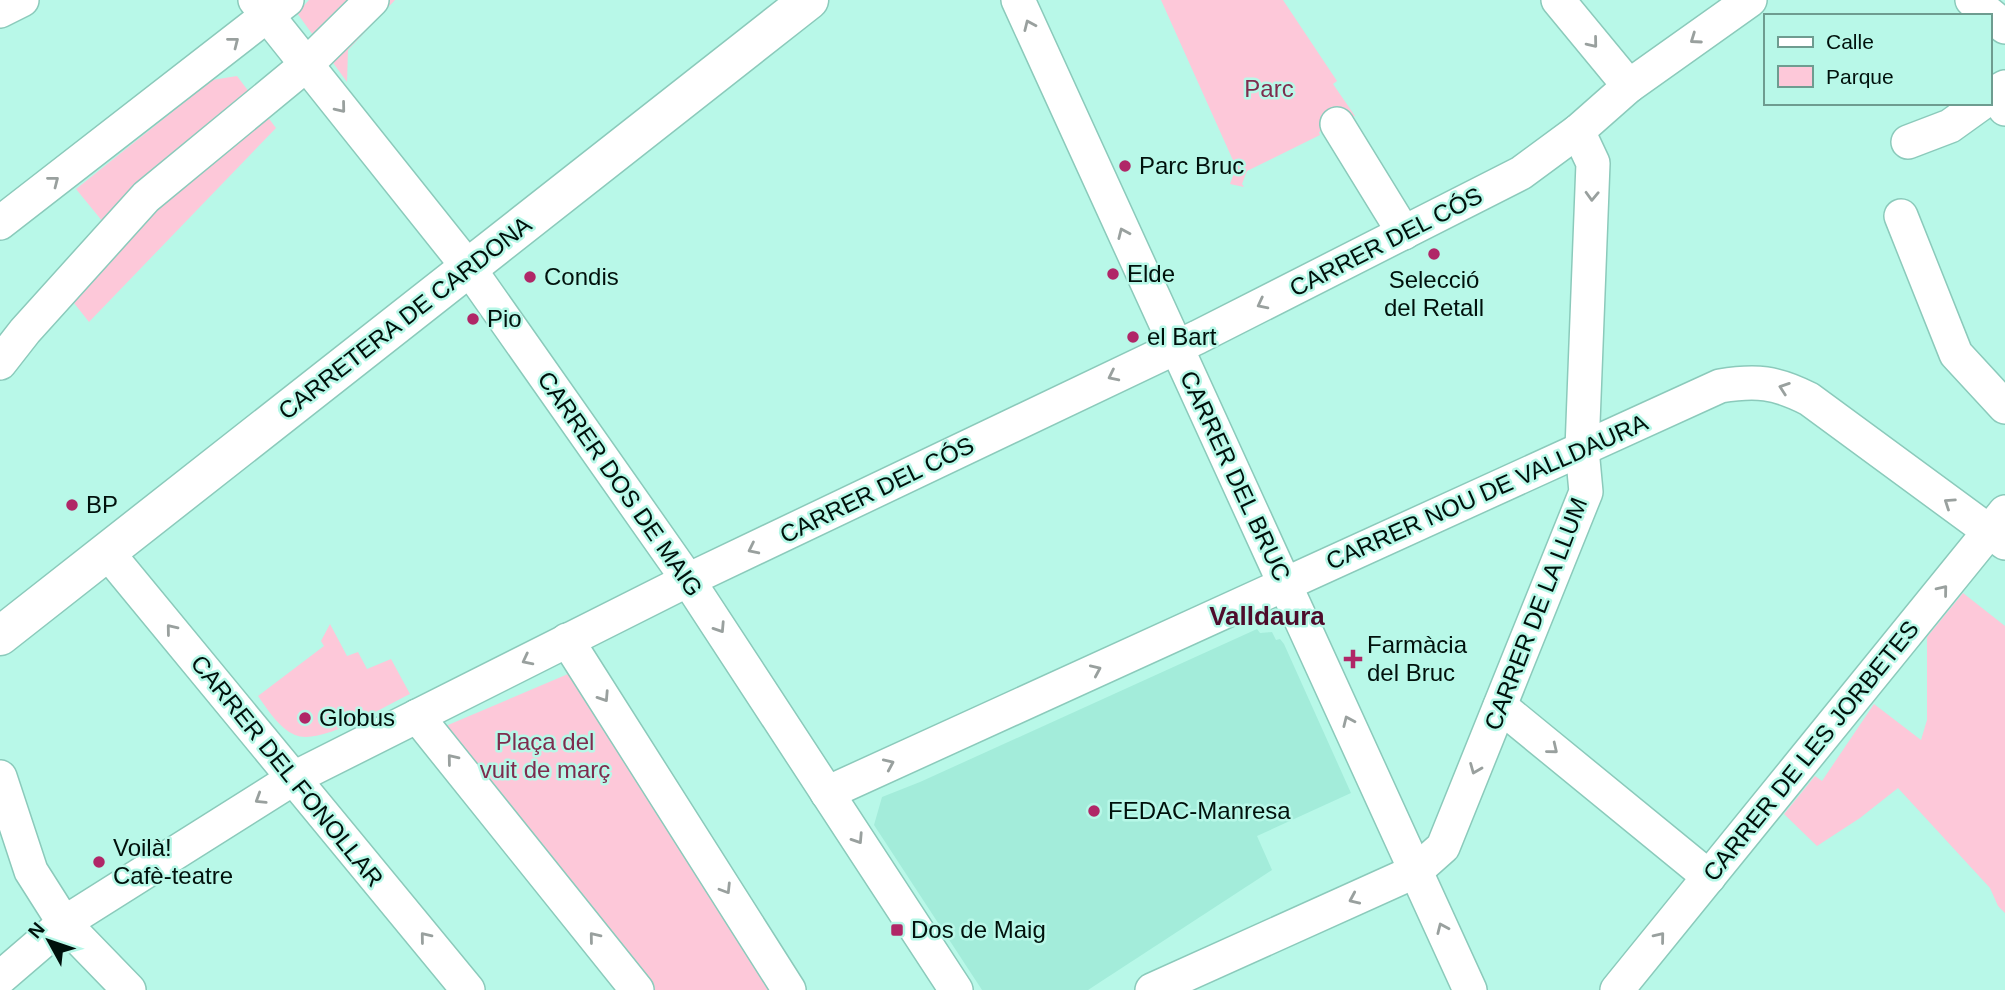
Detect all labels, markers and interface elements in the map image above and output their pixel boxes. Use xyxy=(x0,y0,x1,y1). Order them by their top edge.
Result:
legend xyxy=(1764,14,1991,105)
one-way arrow xyxy=(1023,20,1037,32)
text: Calle xyxy=(1826,30,1874,53)
one-way arrow xyxy=(1690,31,1703,44)
one-way arrow xyxy=(1585,35,1597,48)
one-way arrow xyxy=(226,38,239,51)
text: Parque xyxy=(1826,65,1894,88)
park label: Parc xyxy=(1244,75,1294,102)
one-way arrow xyxy=(333,100,345,113)
place label: Parc Bruc xyxy=(1139,152,1244,179)
marker: Parc Bruc xyxy=(1117,158,1133,174)
one-way arrow xyxy=(46,177,59,190)
street label: CARRER DEL CÓS xyxy=(1285,181,1487,302)
one-way arrow xyxy=(1584,191,1600,202)
street label: CARRETERA DE CARDONA xyxy=(273,210,536,425)
one-way arrow xyxy=(1117,227,1131,240)
marker: Selecció del Retall xyxy=(1426,246,1442,262)
place label: Elde xyxy=(1127,260,1175,287)
place label: Condis xyxy=(544,263,619,290)
marker: Elde xyxy=(1105,266,1121,282)
place label: Selecció del Retall xyxy=(1384,266,1484,321)
marker: Condis xyxy=(522,269,538,285)
one-way arrow xyxy=(1257,296,1269,310)
place label: Pio xyxy=(487,305,522,332)
marker: Pio xyxy=(465,311,481,327)
place label: el Bart xyxy=(1147,323,1217,350)
marker: el Bart xyxy=(1125,329,1141,345)
street label: CARRER DOS DE MAIG xyxy=(532,366,708,601)
street label: CARRER DEL BRUC xyxy=(1175,367,1296,585)
one-way arrow xyxy=(1108,368,1120,382)
one-way arrow xyxy=(1779,382,1791,396)
street label: CARRER NOU DE VALLDAURA xyxy=(1322,408,1652,575)
street label: CARRER DEL CÓS xyxy=(775,431,978,548)
place label: BP xyxy=(86,491,118,518)
street label: CARRER DE LA LLUM xyxy=(1479,494,1592,734)
marker: BP xyxy=(64,497,80,513)
one-way arrow xyxy=(1944,499,1957,511)
one-way arrow xyxy=(748,541,760,555)
one-way arrow xyxy=(1934,585,1947,597)
district label: Valldaura xyxy=(1209,601,1325,631)
street label: CARRER DE LES JORBETES xyxy=(1697,615,1924,886)
one-way arrow xyxy=(711,621,724,634)
one-way arrow xyxy=(167,625,179,638)
place label: Farmàcia del Bruc xyxy=(1367,631,1468,686)
street label: CARRER DEL FONOLLAR xyxy=(186,650,389,892)
marker: Farmàcia del Bruc xyxy=(1345,651,1361,667)
one-way arrow xyxy=(522,652,534,666)
one-way arrow xyxy=(1089,664,1101,678)
one-way arrow xyxy=(596,690,609,703)
place label: Globus xyxy=(319,704,395,731)
marker: Globus xyxy=(297,710,313,726)
one-way arrow xyxy=(1342,715,1356,728)
park label: Plaça del vuit de març xyxy=(480,728,610,783)
one-way arrow xyxy=(1545,741,1558,753)
one-way arrow xyxy=(448,755,460,768)
one-way arrow xyxy=(882,758,894,772)
one-way arrow xyxy=(1469,762,1483,774)
one-way arrow xyxy=(255,791,268,804)
place label: FEDAC-Manresa xyxy=(1108,797,1291,824)
marker: FEDAC-Manresa xyxy=(1086,803,1102,819)
one-way arrow xyxy=(849,832,862,845)
place label: Voilà! Cafè-teatre xyxy=(113,834,233,889)
marker: Voilà! Cafè-teatre xyxy=(91,854,107,870)
one-way arrow xyxy=(718,882,731,895)
one-way arrow xyxy=(1349,891,1361,905)
north arrow xyxy=(14,906,84,976)
place label: Dos de Maig xyxy=(911,916,1046,943)
text: N xyxy=(24,918,49,942)
marker: Dos de Maig xyxy=(889,922,905,938)
one-way arrow xyxy=(1436,923,1450,935)
one-way arrow xyxy=(590,932,603,944)
one-way arrow xyxy=(420,933,433,945)
one-way arrow xyxy=(1652,933,1664,946)

